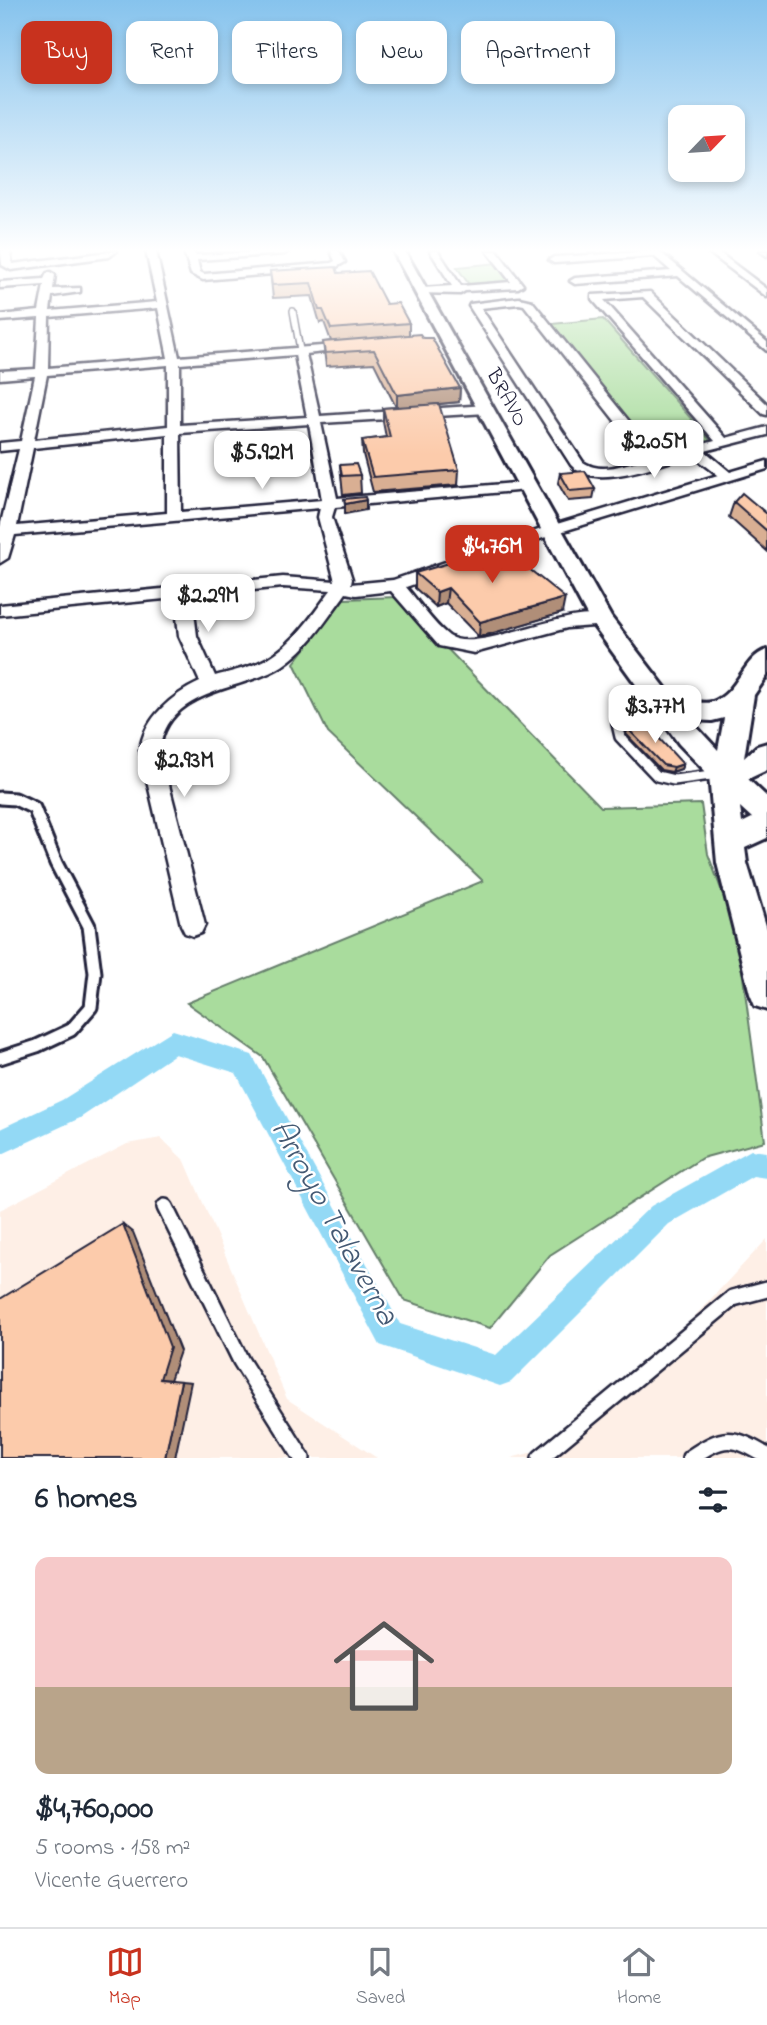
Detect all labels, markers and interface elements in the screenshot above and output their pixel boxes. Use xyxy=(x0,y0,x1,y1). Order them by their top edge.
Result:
chip: Buy xyxy=(21,21,112,84)
chip: Rent xyxy=(126,21,218,84)
chip: Filters xyxy=(232,21,342,84)
chip: New xyxy=(356,21,447,84)
chip: Apartment xyxy=(461,21,615,84)
north arrow xyxy=(668,105,746,182)
map controls xyxy=(668,105,745,182)
street label: BRAVO xyxy=(477,363,534,433)
pin: $2.05M xyxy=(597,420,711,480)
text: $2.05M xyxy=(620,426,688,459)
pin: $5.92M xyxy=(205,432,319,491)
text: $5.92M xyxy=(230,437,294,470)
pin: $4.76M xyxy=(435,526,549,585)
text: $4.76M xyxy=(461,531,523,564)
pin: $2.29M xyxy=(151,574,265,634)
text: $2.29M xyxy=(177,580,239,613)
pin: $3.77M xyxy=(598,686,712,745)
text: $3.77M xyxy=(624,691,686,724)
pin: $2.93M xyxy=(127,740,241,799)
text: $2.93M xyxy=(154,745,214,778)
water label: Arroyo Talaverna xyxy=(257,1112,409,1335)
text: 6 homes xyxy=(35,1478,138,1522)
icon: filters xyxy=(694,1481,732,1519)
icon: home xyxy=(321,1603,447,1729)
text: $4,760,000 xyxy=(35,1788,153,1832)
text: 5 rooms · 158 m² xyxy=(35,1832,190,1865)
text: Vicente Guerrero xyxy=(35,1865,188,1898)
tab: Map xyxy=(106,1943,144,2012)
tab: Saved xyxy=(356,1943,405,2012)
tab: Home xyxy=(617,1943,661,2012)

